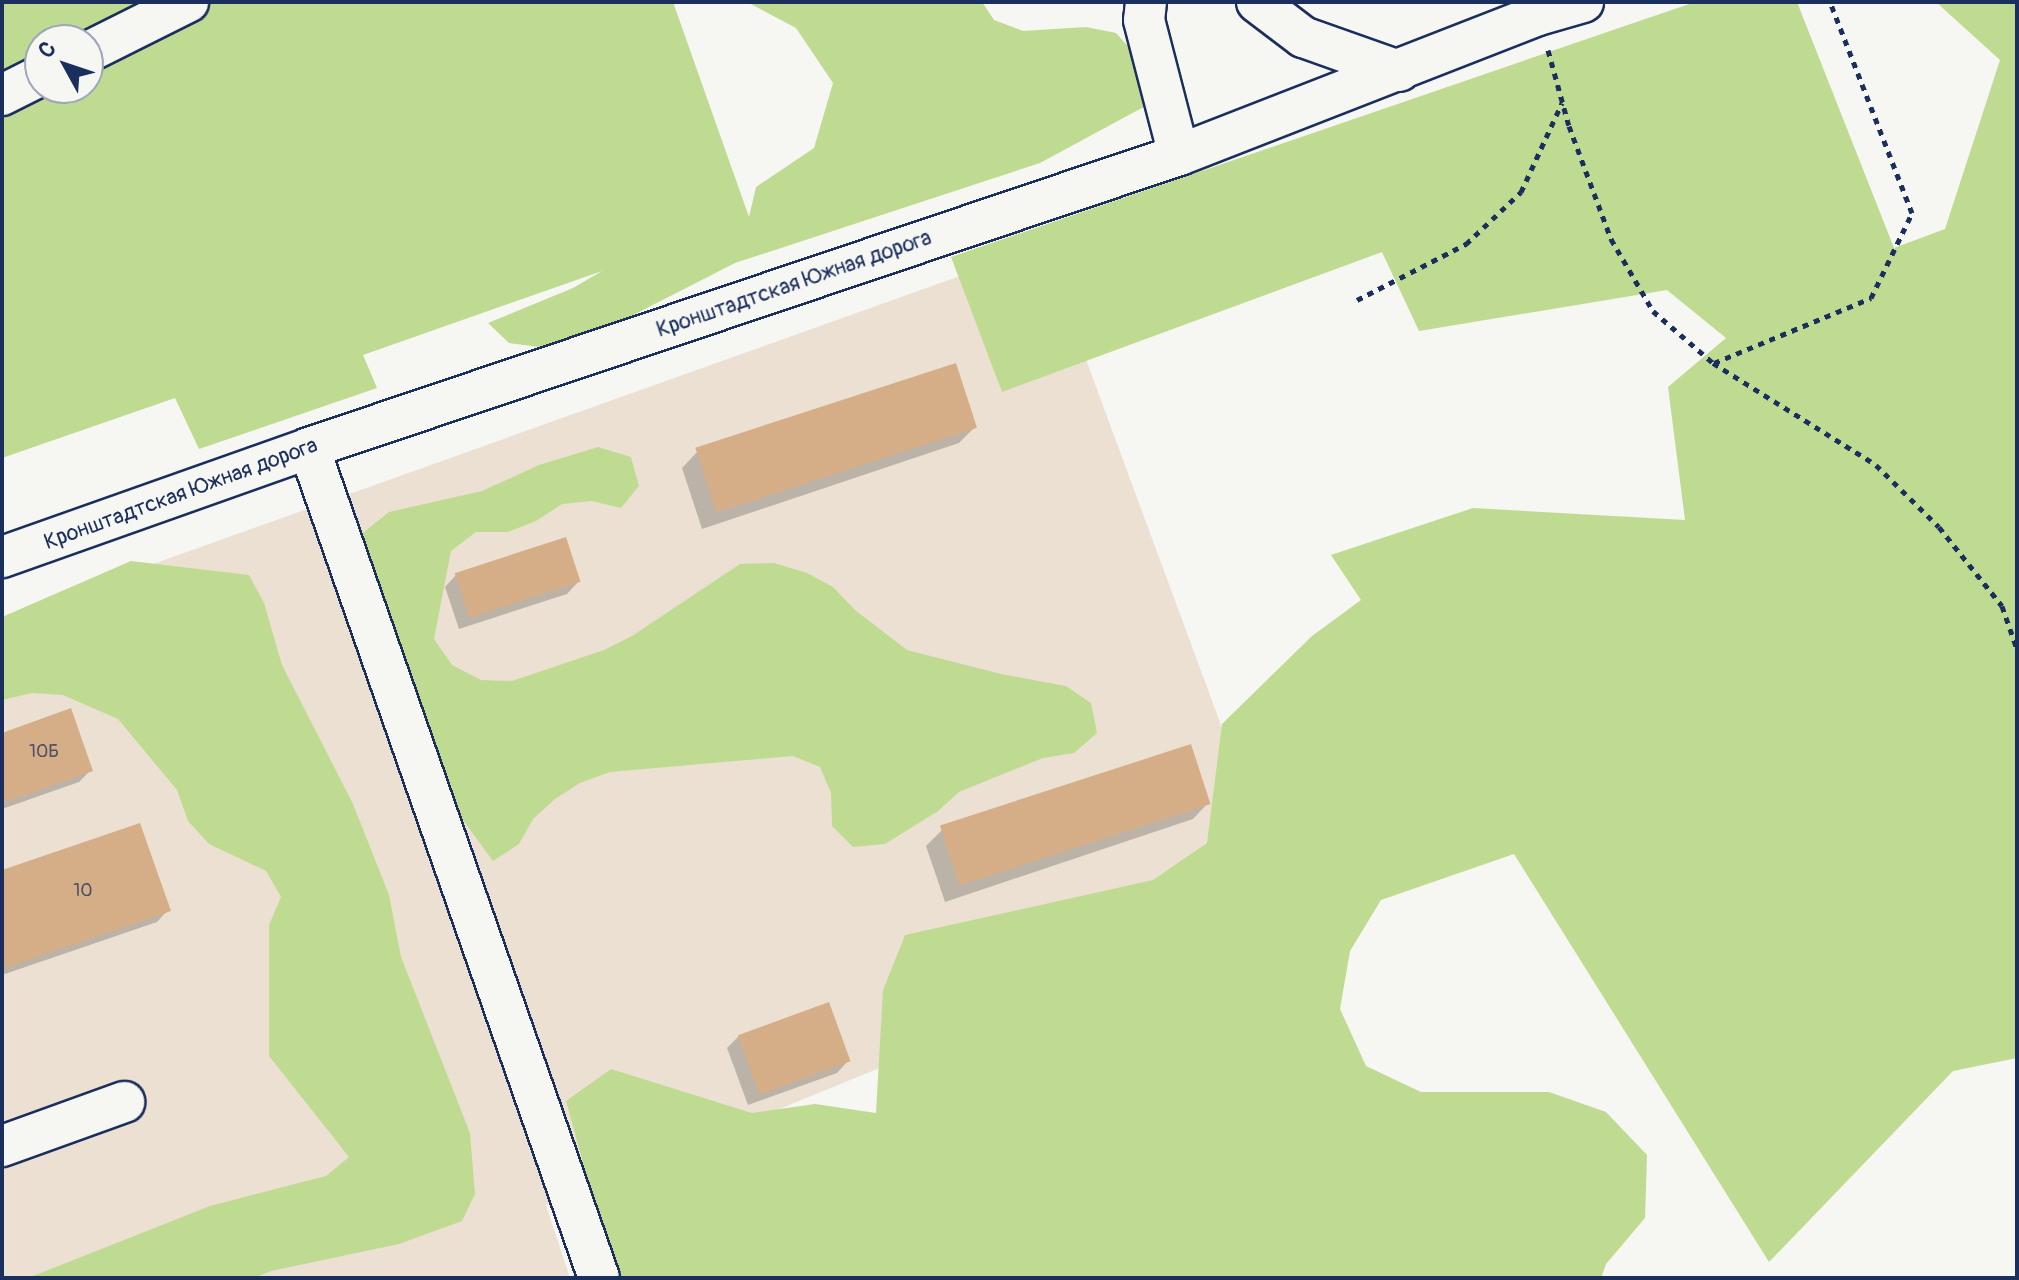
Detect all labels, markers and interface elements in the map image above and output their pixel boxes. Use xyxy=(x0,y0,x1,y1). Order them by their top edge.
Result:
north arrow xyxy=(24,24,104,104)
text: С xyxy=(32,36,62,64)
street label: Кронштадтская Южная дорога xyxy=(653,224,935,344)
street label: Кронштадтская Южная дорога xyxy=(41,432,321,556)
house number: 10Б xyxy=(29,741,59,763)
house number: 10 xyxy=(73,880,93,902)

